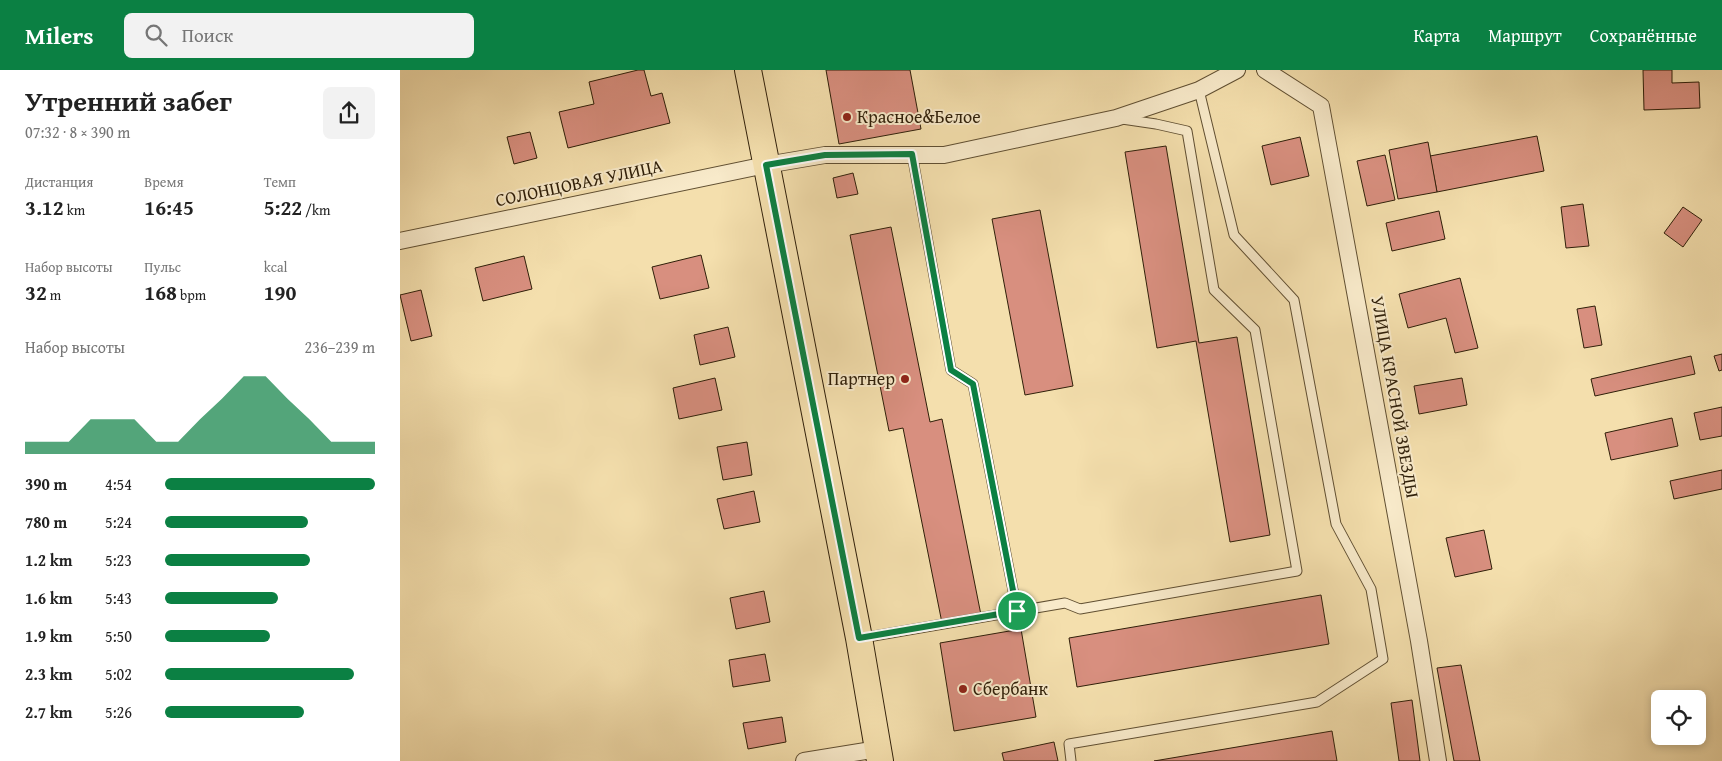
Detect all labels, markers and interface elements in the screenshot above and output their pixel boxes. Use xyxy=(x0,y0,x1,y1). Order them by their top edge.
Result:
search box xyxy=(124,13,474,58)
text: Milers xyxy=(25,18,94,53)
icon: search xyxy=(142,21,170,49)
text: Поиск xyxy=(182,21,233,49)
text: Карта xyxy=(1414,22,1460,49)
text: Маршрут xyxy=(1488,22,1562,49)
text: Сохранённые xyxy=(1590,22,1697,49)
text: Утренний забег xyxy=(25,80,232,121)
button: share xyxy=(323,87,375,139)
place label: Красное&Белое xyxy=(857,103,981,130)
marker: Красное&Белое xyxy=(841,111,853,123)
text: 07:32 · 8 × 390 m xyxy=(25,120,130,144)
street label: СОЛОНЦОВАЯ УЛИЦА xyxy=(493,152,665,213)
text: Дистанция xyxy=(25,172,93,192)
text: Время xyxy=(144,172,183,192)
text: Темп xyxy=(264,172,296,192)
text: 3.12 xyxy=(25,192,64,223)
text: 16:45 xyxy=(144,192,194,223)
text: 5:22 xyxy=(264,192,302,223)
text: km xyxy=(64,200,85,220)
text: /km xyxy=(302,200,330,220)
text: Набор высоты xyxy=(25,257,112,277)
text: Пульс xyxy=(144,257,181,277)
text: kcal xyxy=(264,257,288,277)
text: 32 xyxy=(25,277,47,308)
text: 168 xyxy=(144,277,177,308)
text: 190 xyxy=(264,277,296,308)
text: m xyxy=(47,285,61,305)
text: bpm xyxy=(177,285,206,305)
street label: УЛИЦА КРАСНОЙ ЗВЕЗДЫ xyxy=(1364,294,1427,500)
text: Набор высоты xyxy=(25,335,125,359)
text: 236–239 m xyxy=(305,335,375,359)
place label: Партнер xyxy=(828,365,895,392)
marker: Партнер xyxy=(899,373,911,385)
text: 390 m xyxy=(25,472,67,496)
text: 4:54 xyxy=(105,472,132,496)
text: 780 m xyxy=(25,510,67,534)
text: 5:24 xyxy=(105,510,132,534)
text: 1.2 km xyxy=(25,548,72,572)
text: 5:23 xyxy=(105,548,132,572)
text: 1.6 km xyxy=(25,586,72,610)
text: 5:43 xyxy=(105,586,132,610)
pin xyxy=(996,590,1038,632)
icon: arrive xyxy=(1003,597,1031,625)
text: 1.9 km xyxy=(25,624,72,648)
text: 5:50 xyxy=(105,624,132,648)
text: 2.3 km xyxy=(25,662,72,686)
text: 5:02 xyxy=(105,662,132,686)
place label: Сбербанк xyxy=(973,675,1048,702)
marker: Сбербанк xyxy=(957,683,969,695)
map controls xyxy=(1651,690,1706,745)
button: locate xyxy=(1651,690,1706,745)
text: 2.7 km xyxy=(25,700,72,724)
text: 5:26 xyxy=(105,700,132,724)

